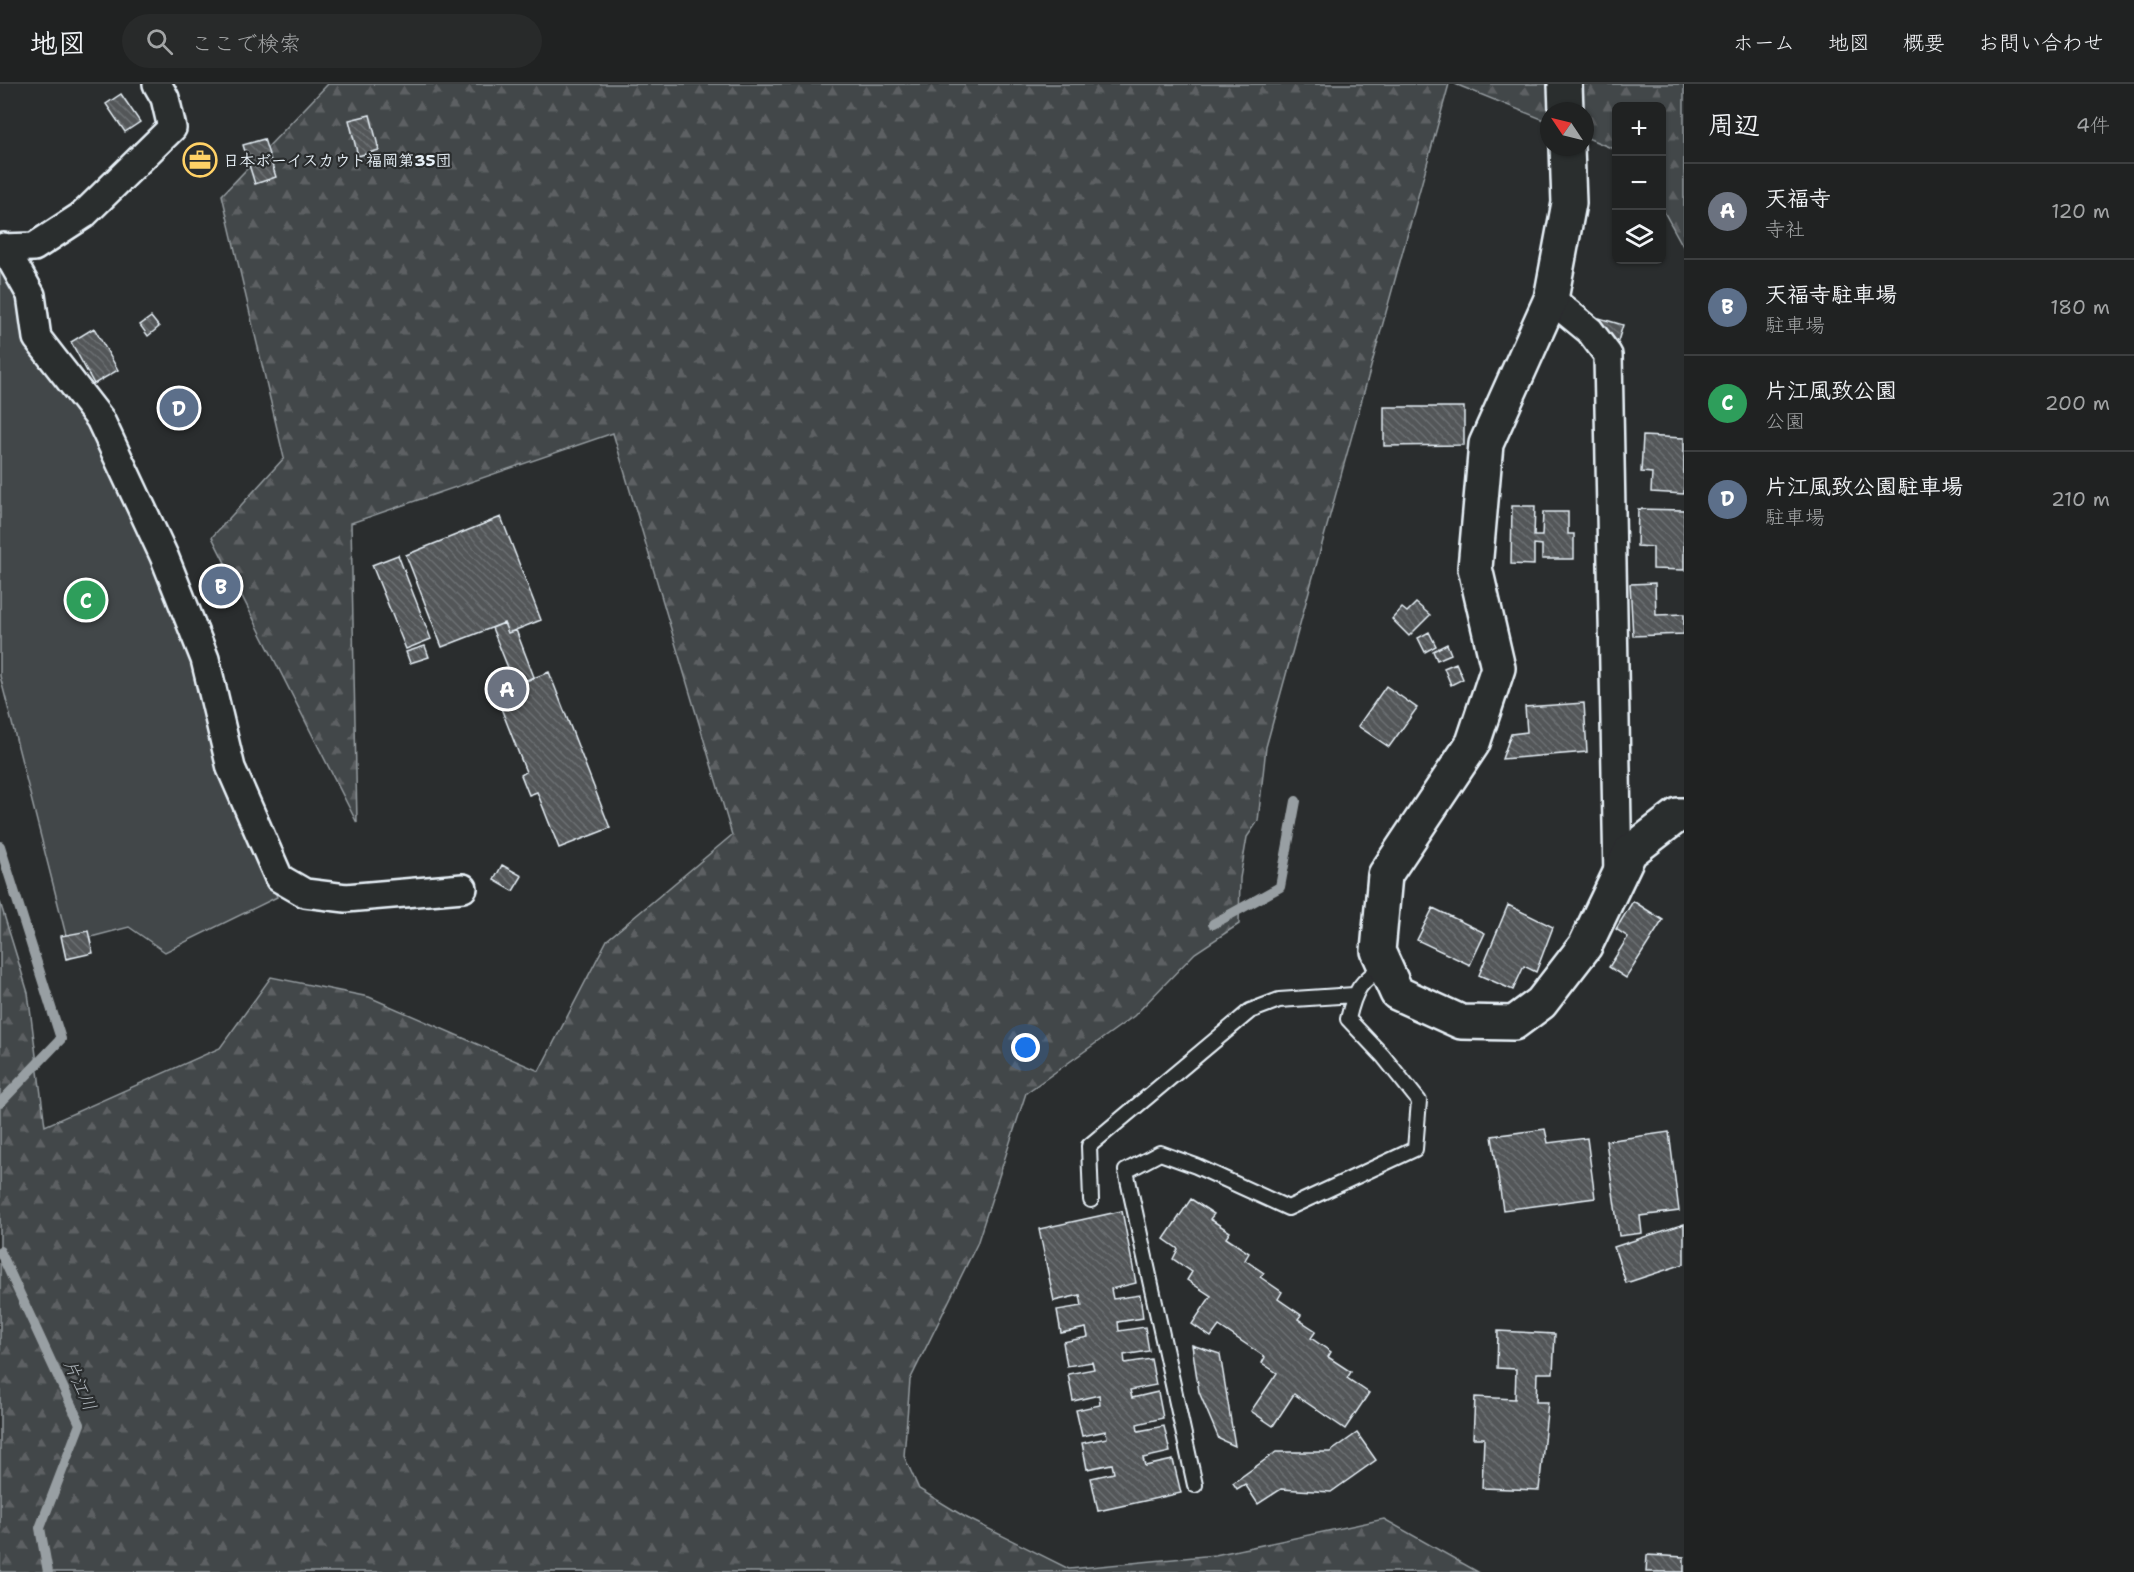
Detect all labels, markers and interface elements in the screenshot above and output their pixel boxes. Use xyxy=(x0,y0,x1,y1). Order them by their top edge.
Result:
search box xyxy=(122,14,542,68)
text: 地図 xyxy=(30,24,86,62)
icon: search xyxy=(143,25,176,58)
text: ここで検索 xyxy=(191,29,301,58)
text: ホーム xyxy=(1733,29,1795,57)
text: 地図 xyxy=(1828,29,1870,57)
text: 概要 xyxy=(1903,29,1945,57)
text: お問い合わせ xyxy=(1978,29,2104,57)
north arrow xyxy=(1540,102,1594,156)
map controls xyxy=(1612,102,1666,264)
button: + xyxy=(1612,102,1666,156)
text: 周辺 xyxy=(1708,107,1760,142)
text: 4件 xyxy=(2076,112,2110,138)
office icon: 日本ボーイスカウト福岡第35団 xyxy=(182,142,218,178)
place label: 日本ボーイスカウト福岡第35団 xyxy=(223,150,451,171)
button: − xyxy=(1612,156,1666,210)
text: 天福寺 xyxy=(1765,184,1831,213)
text: A xyxy=(1720,198,1735,224)
text: 120 m xyxy=(2051,198,2110,224)
button: layers xyxy=(1612,210,1666,264)
text: 寺社 xyxy=(1765,216,1805,242)
text: 天福寺駐車場 xyxy=(1765,280,1897,309)
text: B xyxy=(1721,294,1734,320)
text: 180 m xyxy=(2050,294,2110,320)
text: 駐車場 xyxy=(1765,312,1825,338)
text: 片江風致公園 xyxy=(1765,376,1897,405)
pin: D xyxy=(160,386,198,430)
text: C xyxy=(1721,390,1734,416)
text: 200 m xyxy=(2045,390,2110,416)
text: 公園 xyxy=(1765,408,1805,434)
text: 片江風致公園駐車場 xyxy=(1765,472,1963,501)
text: D xyxy=(1720,486,1735,512)
text: 210 m xyxy=(2051,486,2110,512)
text: 駐車場 xyxy=(1765,504,1825,530)
pin: B xyxy=(202,564,240,608)
pin: C xyxy=(66,578,106,622)
pin: A xyxy=(488,666,526,712)
your location xyxy=(1011,1033,1040,1062)
water label: 片江川 xyxy=(58,1355,102,1415)

